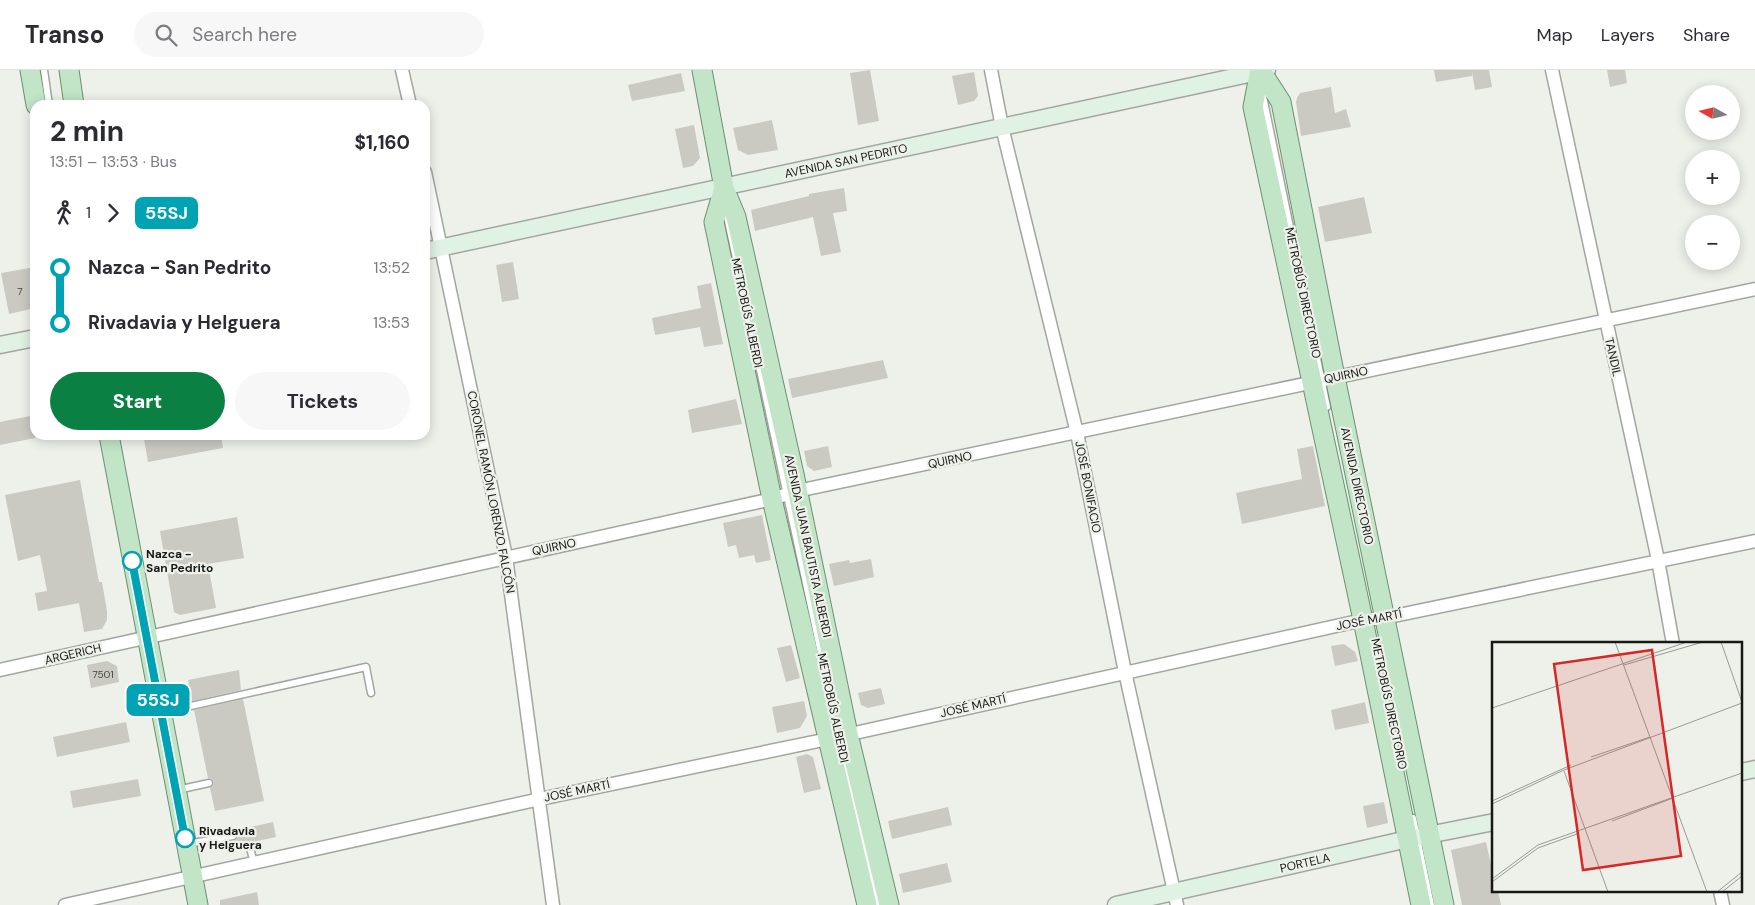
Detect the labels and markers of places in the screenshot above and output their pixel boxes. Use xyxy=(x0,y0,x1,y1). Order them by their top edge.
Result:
place label: Nazca - San Pedrito xyxy=(146,546,213,576)
marker: Nazca - San Pedrito xyxy=(122,551,142,571)
place label: Rivadavia y Helguera xyxy=(199,823,262,853)
marker: Rivadavia y Helguera xyxy=(175,828,195,848)

